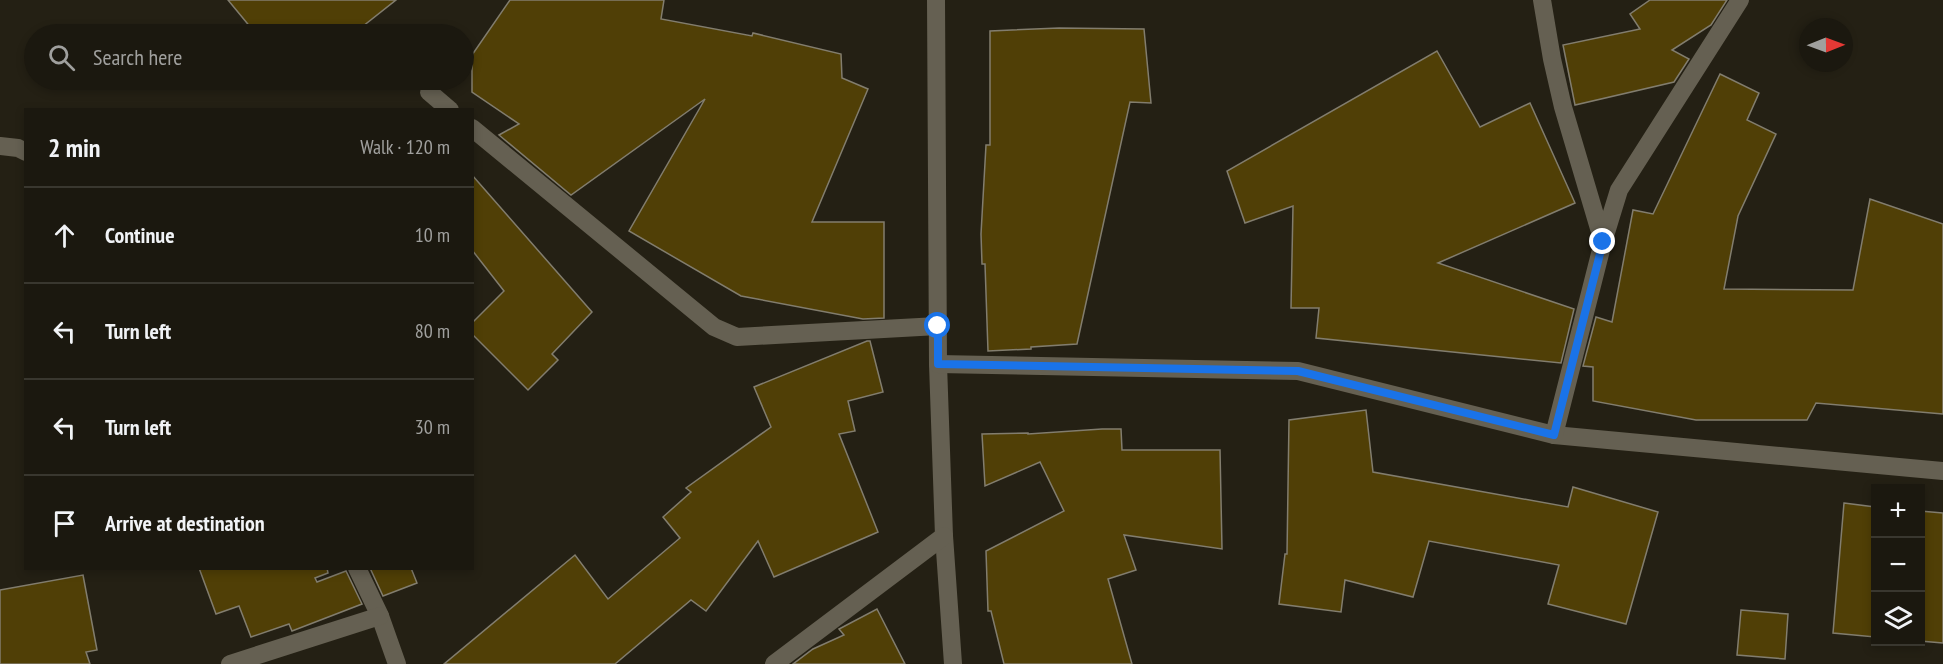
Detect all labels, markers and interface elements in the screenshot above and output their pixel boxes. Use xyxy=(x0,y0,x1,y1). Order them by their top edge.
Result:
north arrow xyxy=(1799,18,1853,72)
search box xyxy=(24,24,474,90)
icon: search xyxy=(45,41,78,74)
text: Search here xyxy=(93,43,182,71)
text: 2 min xyxy=(48,131,101,164)
text: Walk · 120 m xyxy=(360,134,450,160)
icon: ahead xyxy=(48,219,81,252)
text: Continue xyxy=(105,221,175,249)
text: 10 m xyxy=(415,222,450,248)
route end xyxy=(1589,228,1615,254)
route start xyxy=(924,312,950,338)
icon: left xyxy=(48,315,81,348)
text: Turn left xyxy=(105,317,171,345)
text: 80 m xyxy=(415,318,450,344)
icon: left xyxy=(48,411,81,444)
text: Turn left xyxy=(105,413,171,441)
text: 30 m xyxy=(415,414,450,440)
map controls xyxy=(1871,484,1925,646)
button: + xyxy=(1871,484,1925,538)
icon: arrive xyxy=(48,507,81,540)
text: Arrive at destination xyxy=(105,509,265,537)
button: − xyxy=(1871,538,1925,592)
button: layers xyxy=(1871,592,1925,646)

